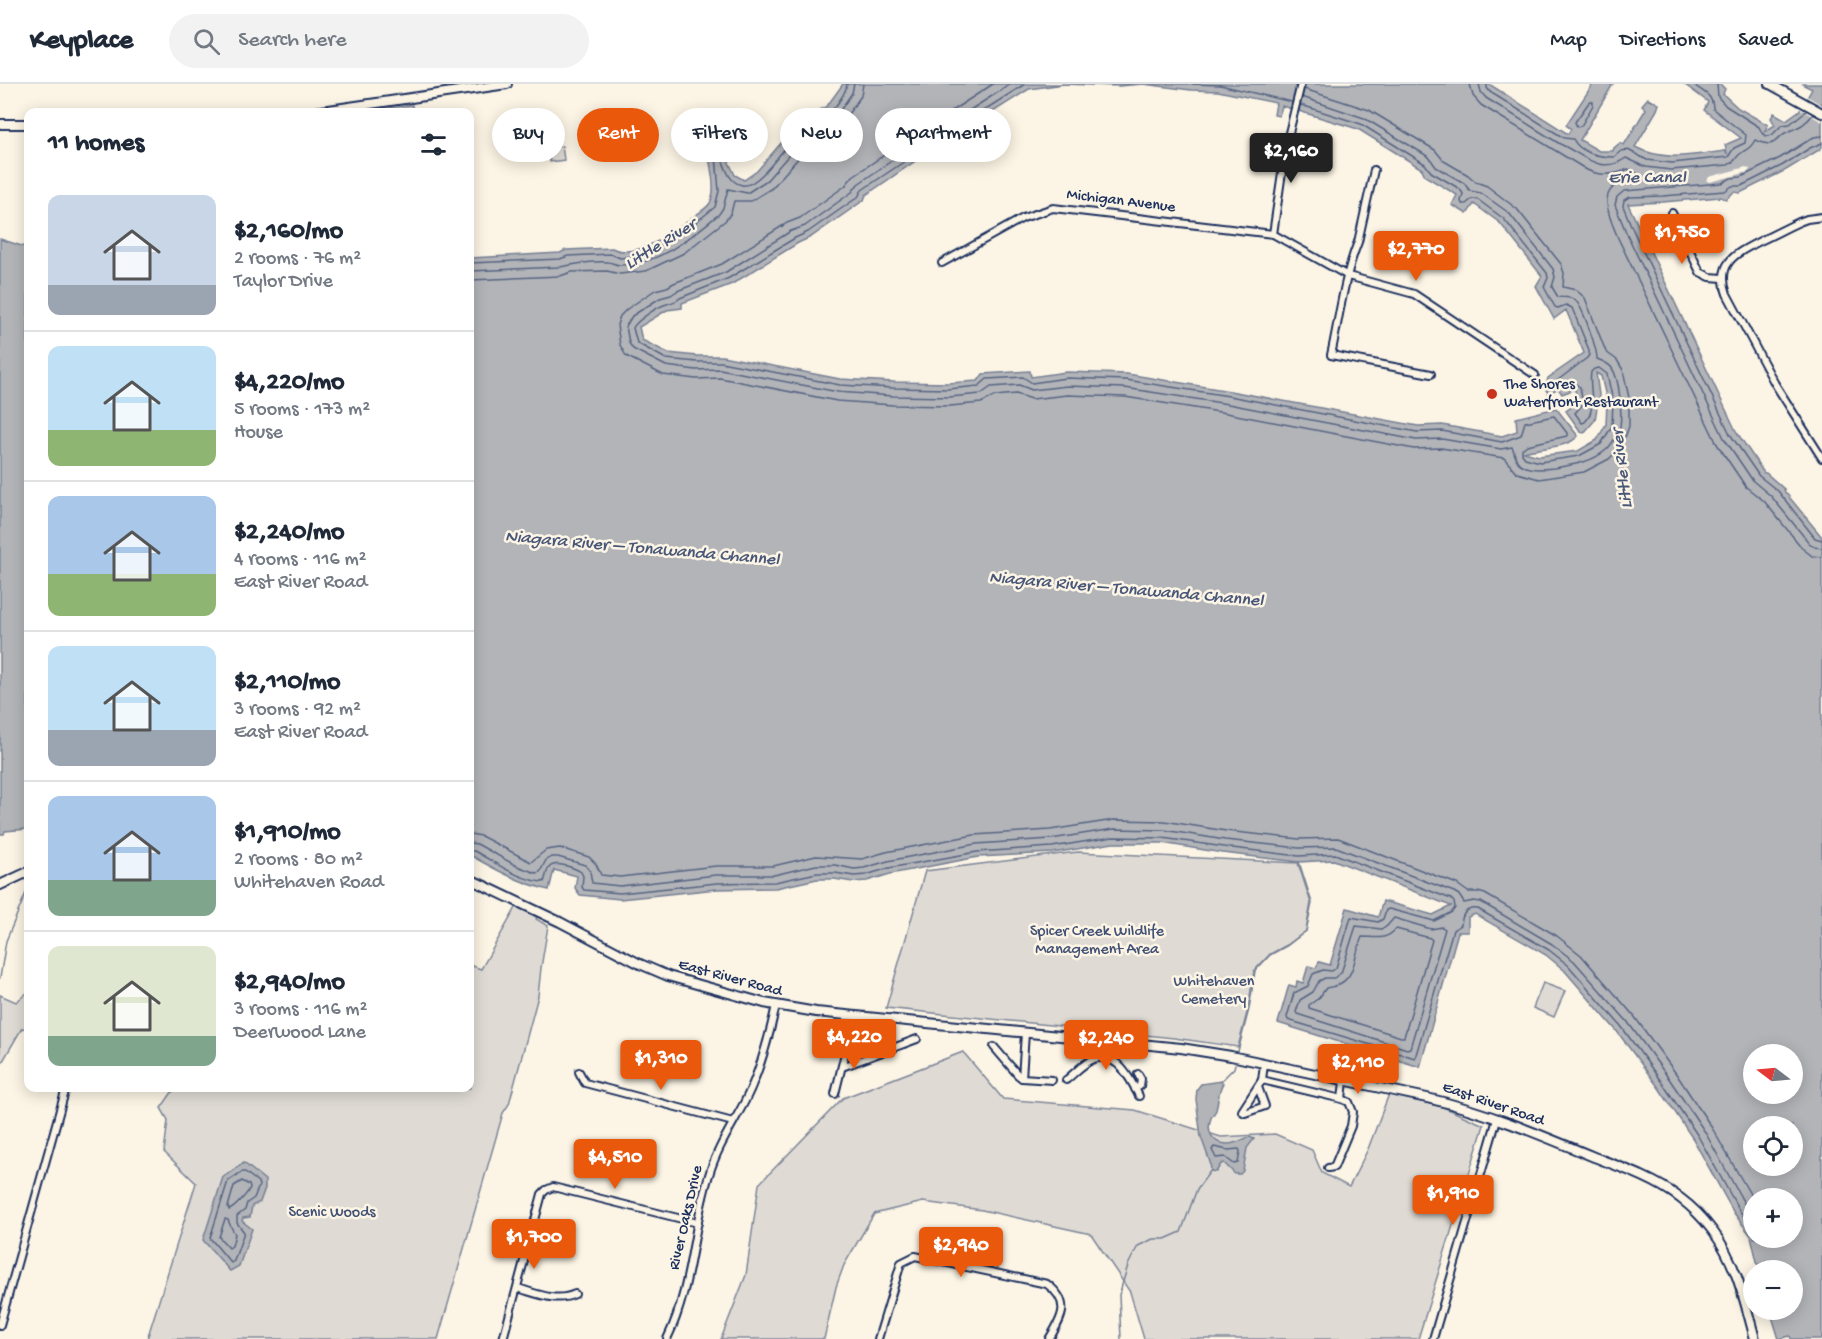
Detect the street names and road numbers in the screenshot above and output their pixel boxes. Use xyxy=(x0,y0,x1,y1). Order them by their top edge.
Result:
street label: Michigan Avenue xyxy=(1065,186,1177,218)
street label: East River Road xyxy=(676,956,786,1002)
street label: East River Road xyxy=(1439,1079,1548,1132)
street label: River Oaks Drive xyxy=(666,1163,708,1272)

